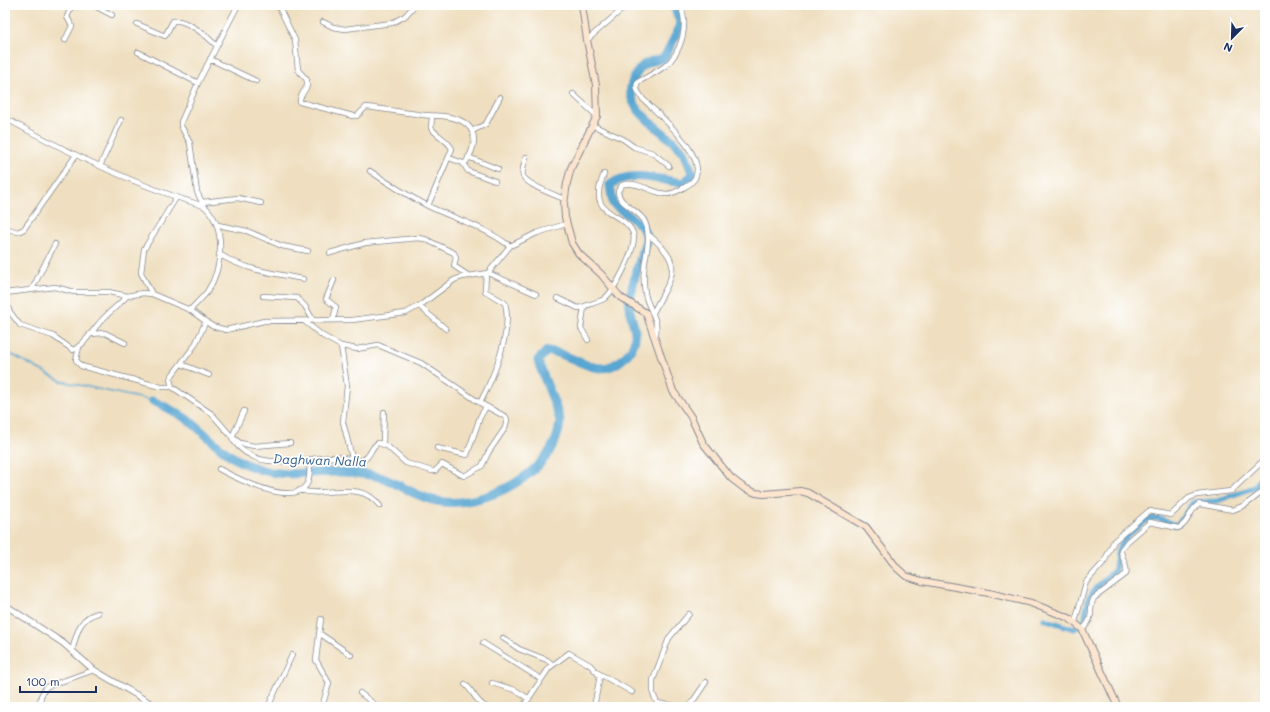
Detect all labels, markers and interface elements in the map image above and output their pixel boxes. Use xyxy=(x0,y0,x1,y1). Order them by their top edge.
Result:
north arrow xyxy=(1212,18,1252,58)
text: N xyxy=(1221,39,1235,56)
water label: Daghwan Nalla xyxy=(273,449,367,470)
scale bar xyxy=(20,668,96,694)
text: 100 m xyxy=(26,673,60,689)

